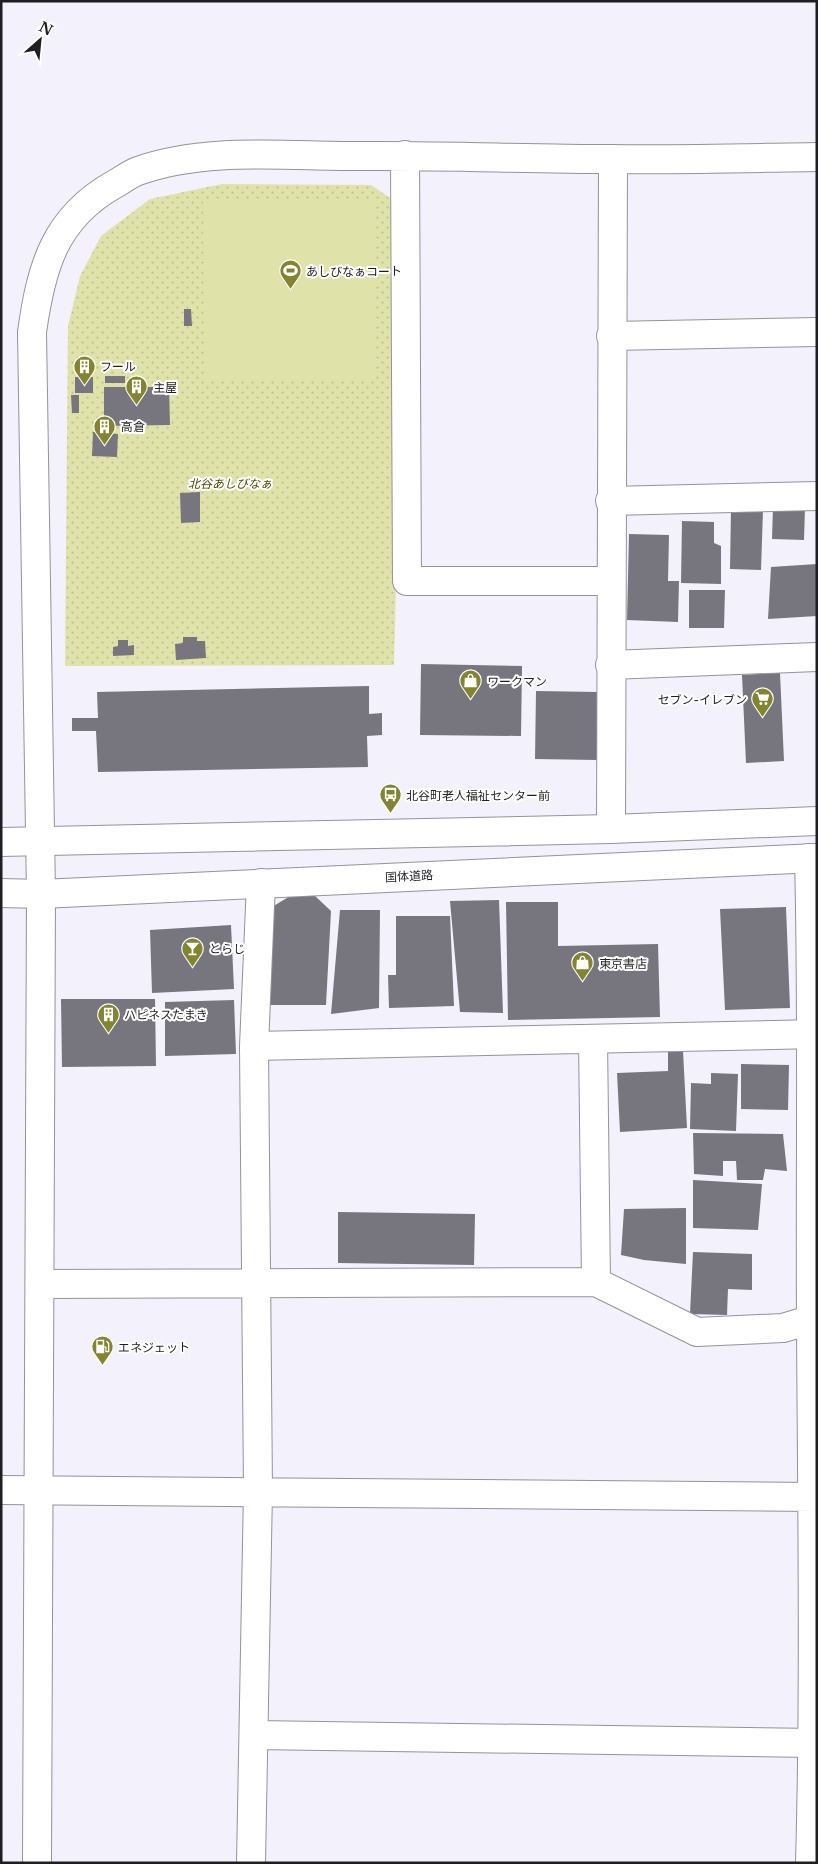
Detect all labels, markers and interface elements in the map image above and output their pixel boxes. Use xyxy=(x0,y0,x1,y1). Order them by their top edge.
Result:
north arrow xyxy=(15,15,65,65)
text: N xyxy=(36,17,56,39)
sports icon: あしびなぁコート xyxy=(278,259,302,290)
place label: あしびなぁコート xyxy=(306,264,402,279)
building icon: フール xyxy=(72,354,96,385)
place label: フール xyxy=(100,359,136,374)
building icon: 主屋 xyxy=(125,375,149,406)
place label: 主屋 xyxy=(153,380,177,395)
building icon: 高倉 xyxy=(93,414,117,445)
place label: 高倉 xyxy=(121,419,145,434)
park label: 北谷あしびなぁ xyxy=(188,476,272,491)
shop icon: ワークマン xyxy=(459,669,483,700)
place label: ワークマン xyxy=(487,674,547,689)
supermarket icon: セブン-イレブン xyxy=(751,687,775,718)
place label: セブン-イレブン xyxy=(657,692,747,707)
bus stop icon: 北谷町老人福祉センター前 xyxy=(378,783,402,814)
place label: 北谷町老人福祉センター前 xyxy=(406,788,550,803)
street label: 国体道路 xyxy=(385,867,433,885)
bar icon: とらじ xyxy=(181,936,205,967)
place label: とらじ xyxy=(209,941,245,956)
shop icon: 東京書店 xyxy=(571,951,595,982)
place label: 東京書店 xyxy=(599,956,647,971)
building icon: ハピネスたまき xyxy=(96,1002,120,1033)
place label: ハピネスたまき xyxy=(124,1007,208,1022)
fuel station icon: エネジェット xyxy=(90,1335,114,1366)
place label: エネジェット xyxy=(118,1340,190,1355)

